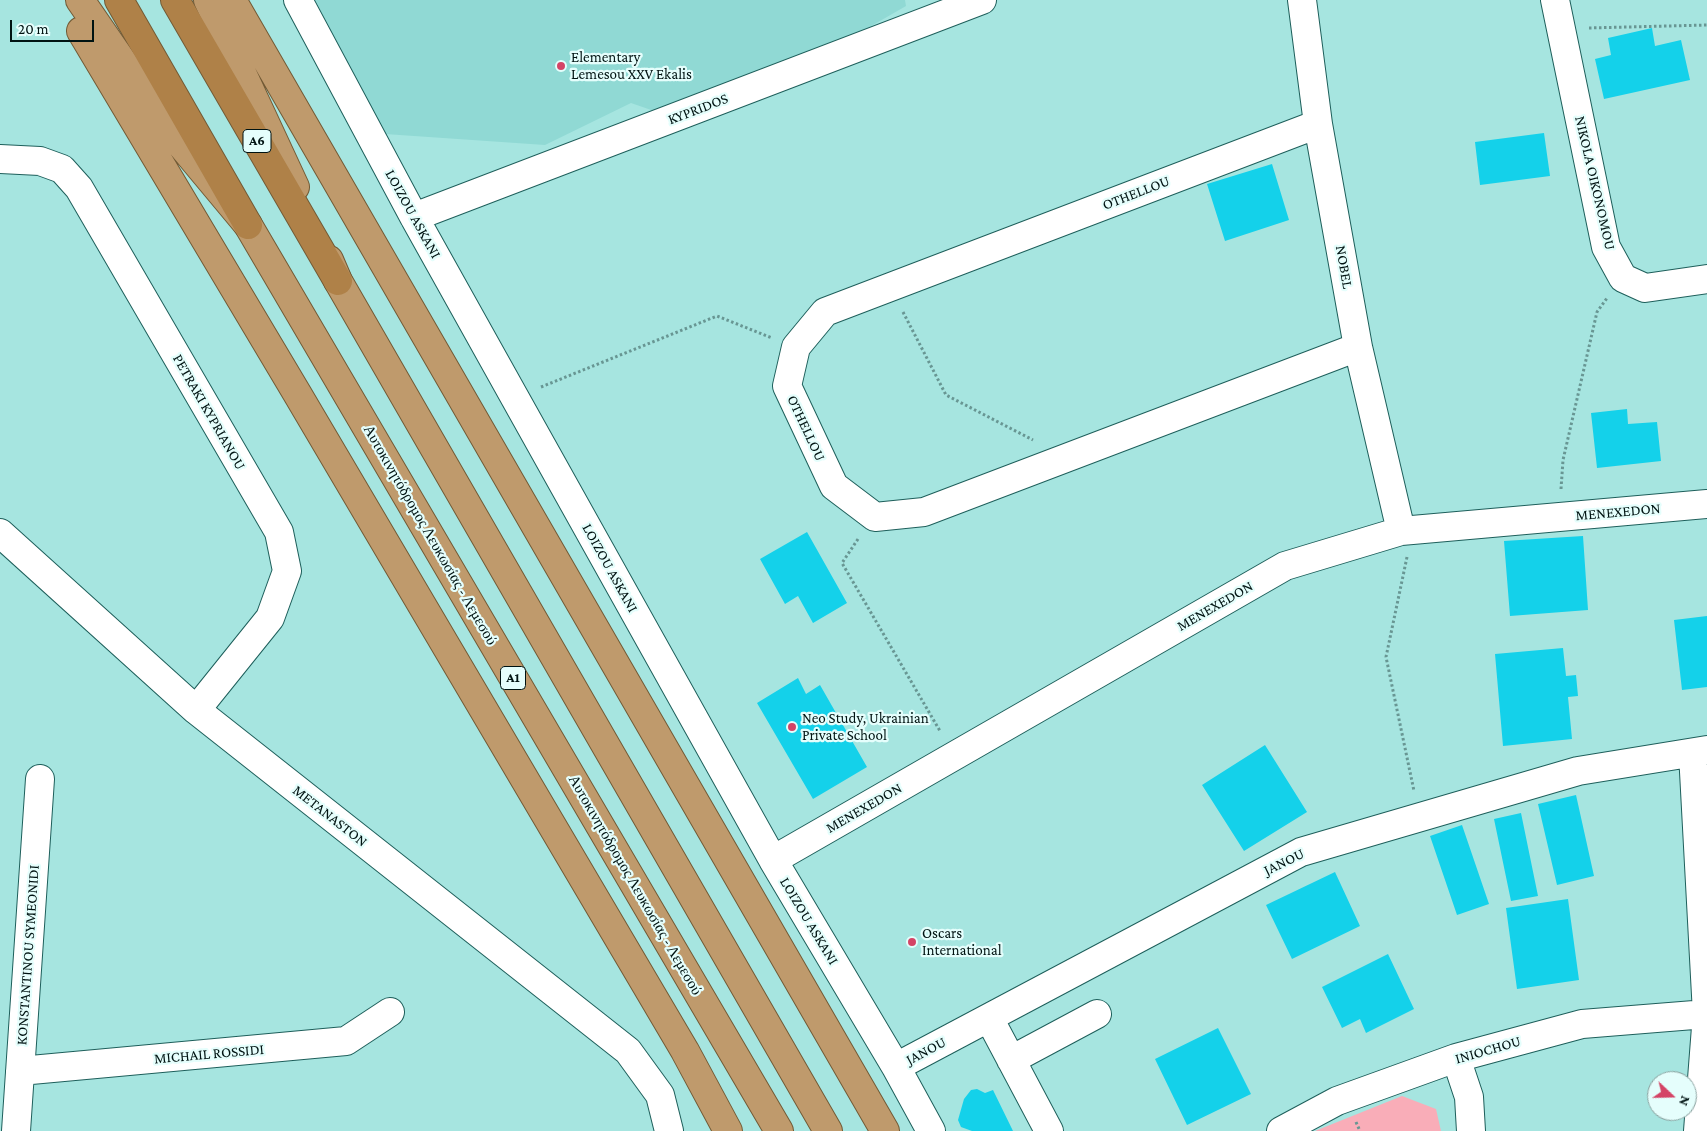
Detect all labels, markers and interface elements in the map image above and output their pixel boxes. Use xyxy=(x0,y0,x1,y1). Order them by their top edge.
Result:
scale bar xyxy=(12,10,96,42)
text: 20 m xyxy=(18,21,49,37)
place label: Elementary Lemesou XXV Ekalis xyxy=(571,48,692,83)
marker: Elementary Lemesou XXV Ekalis xyxy=(555,60,567,72)
street label: KYPRIDOS xyxy=(665,89,731,129)
street label: NIKOLA OIKONOMOU xyxy=(1571,114,1619,252)
road number: A6 xyxy=(243,130,271,152)
street label: LOIZOU ASKANI xyxy=(381,166,445,262)
street label: OTHELLOU xyxy=(1100,172,1172,214)
street label: NOBEL xyxy=(1331,244,1357,290)
street label: PETRAKI KYPRIANOU xyxy=(169,351,249,473)
street label: OTHELLOU xyxy=(783,392,829,464)
street label: Αυτοκινητόδρομος Λευκωσίας - Λεμεσού xyxy=(359,422,501,648)
street label: MENEXEDON xyxy=(1575,499,1661,525)
street label: LOIZOU ASKANI xyxy=(578,520,642,616)
street label: MENEXEDON xyxy=(1174,577,1256,635)
road number: A1 xyxy=(500,666,526,690)
place label: Neo Study, Ukrainian Private School xyxy=(802,709,929,744)
marker: Neo Study, Ukrainian Private School xyxy=(786,721,798,733)
street label: Αυτοκινητόδρομος Λευκωσίας - Λεμεσού xyxy=(564,772,706,998)
street label: MENEXEDON xyxy=(823,779,905,837)
street label: METANASTON xyxy=(289,781,371,851)
street label: JANOU xyxy=(1261,845,1307,879)
street label: KONSTANTINOU SYMEONIDI xyxy=(13,864,43,1046)
street label: LOIZOU ASKANI xyxy=(776,874,842,968)
place label: Oscars International xyxy=(922,924,1002,959)
marker: Oscars International xyxy=(906,936,918,948)
street label: INIOCHOU xyxy=(1453,1032,1523,1068)
street label: JANOU xyxy=(903,1033,949,1069)
street label: MICHAIL ROSSIDI xyxy=(153,1040,265,1068)
north arrow xyxy=(1647,1071,1697,1121)
text: N xyxy=(1676,1094,1694,1108)

